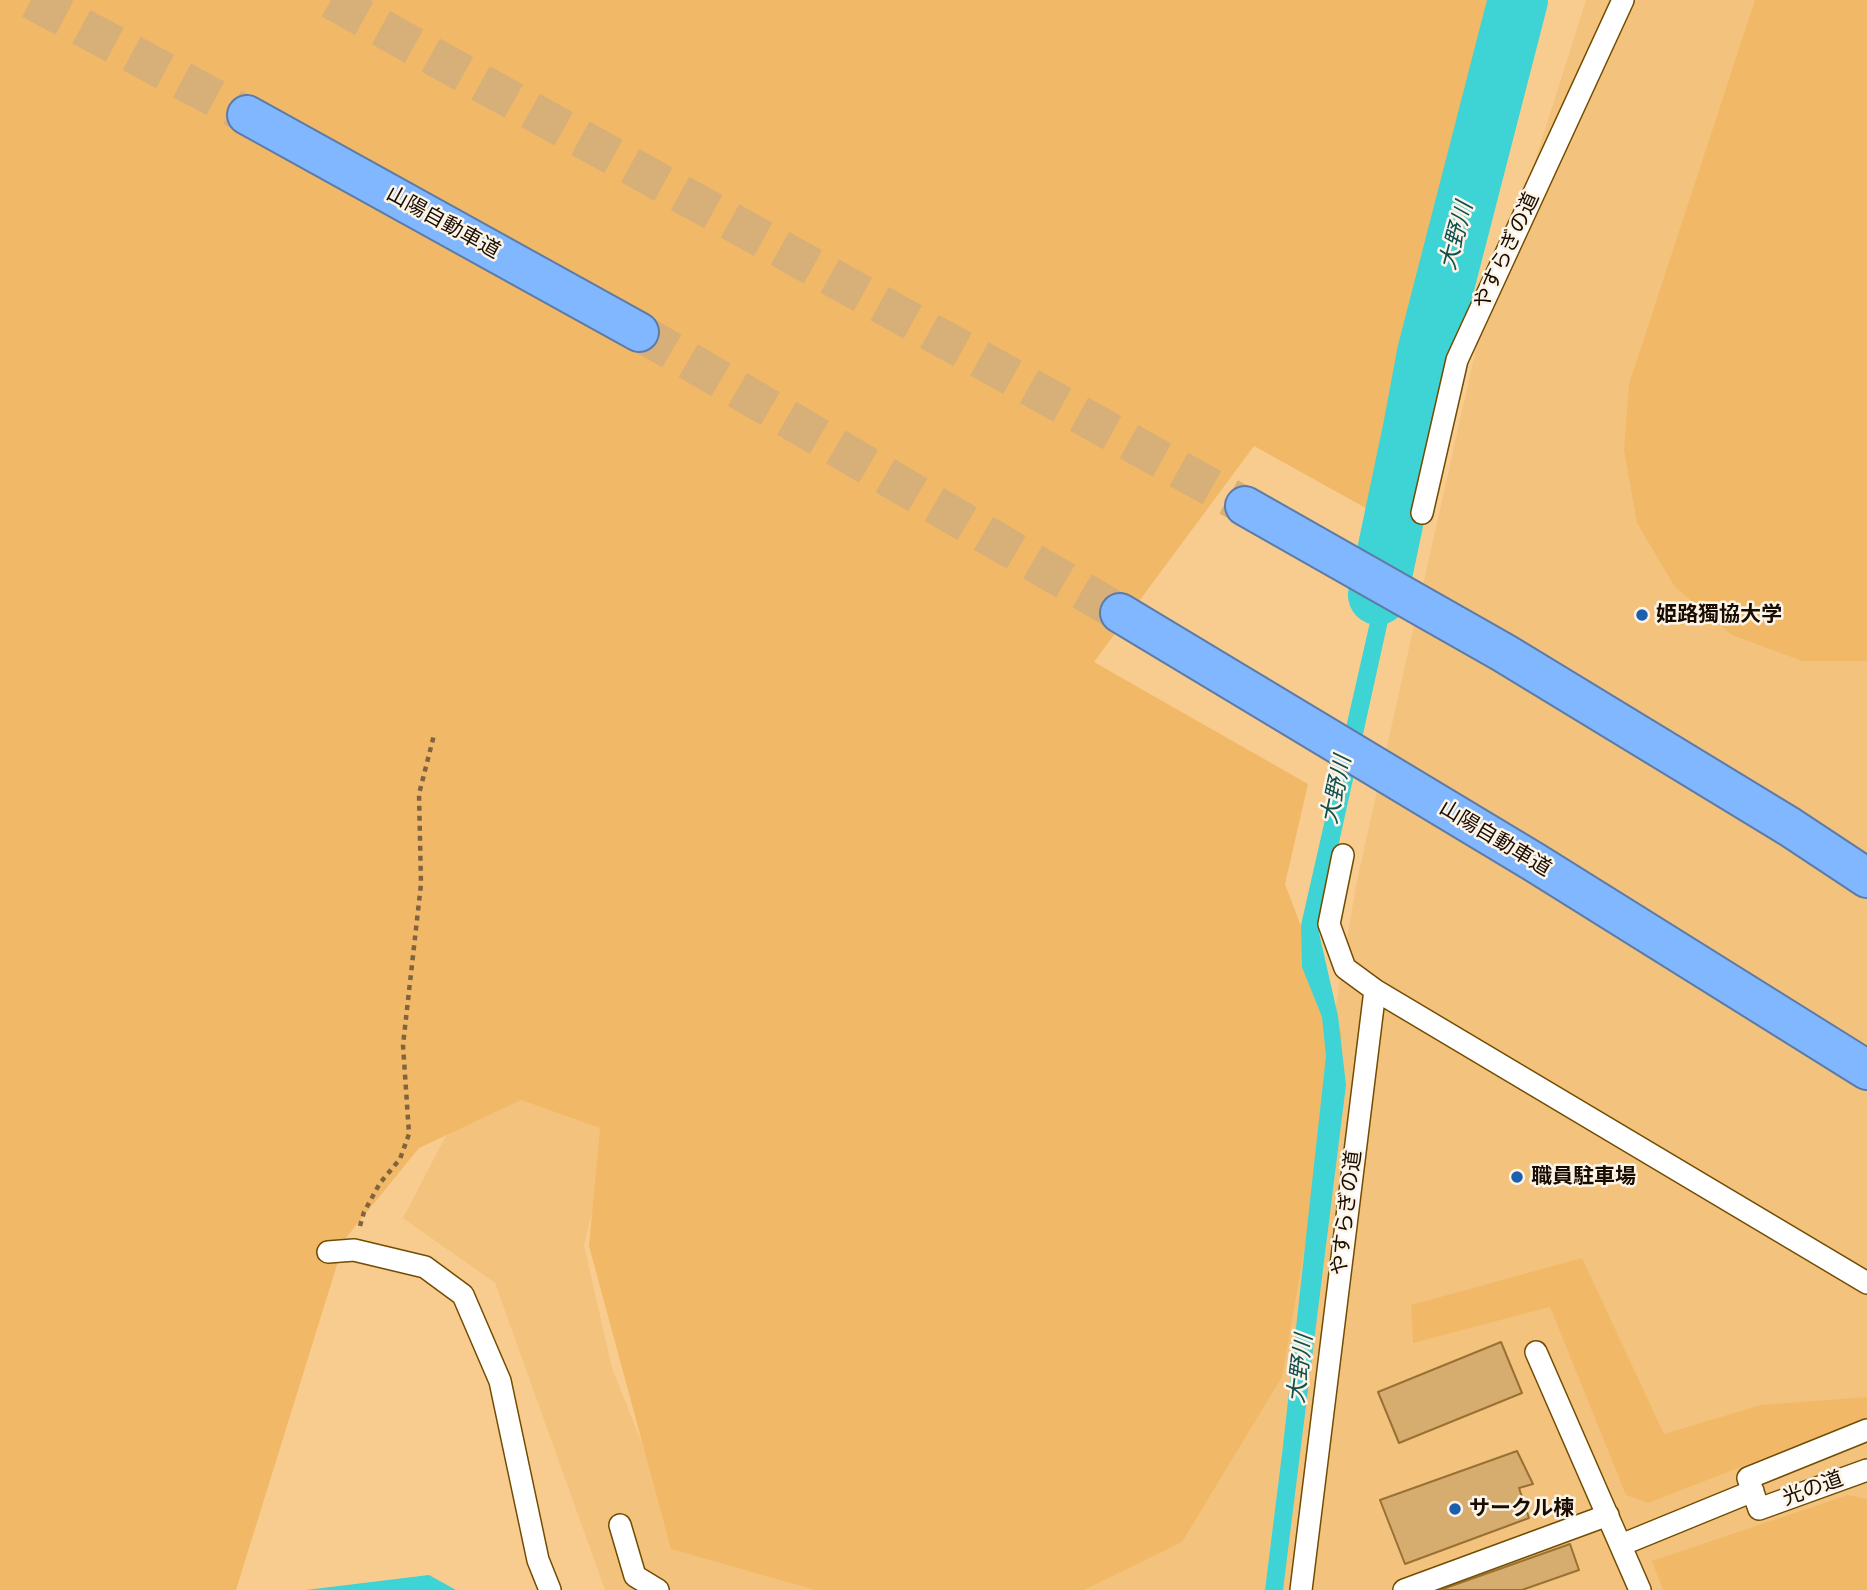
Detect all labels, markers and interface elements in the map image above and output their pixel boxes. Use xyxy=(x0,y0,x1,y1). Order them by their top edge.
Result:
street label: 山陽自動車道 xyxy=(382,181,504,265)
street label: やすらぎの道 xyxy=(1469,189,1545,313)
water label: 大野川 xyxy=(1435,199,1479,273)
place label: 姫路獨協大学 xyxy=(1656,602,1782,628)
marker: 姫路獨協大学 xyxy=(1634,607,1650,623)
water label: 大野川 xyxy=(1316,753,1358,827)
street label: 山陽自動車道 xyxy=(1435,796,1555,882)
street label: やすらぎの道 xyxy=(1327,1149,1367,1277)
place label: 職員駐車場 xyxy=(1531,1164,1636,1190)
marker: 職員駐車場 xyxy=(1509,1169,1525,1185)
water label: 大野川 xyxy=(1283,1333,1319,1405)
street label: 光の道 xyxy=(1779,1466,1847,1512)
place label: サークル楝 xyxy=(1469,1496,1574,1522)
marker: サークル楝 xyxy=(1447,1501,1463,1517)

